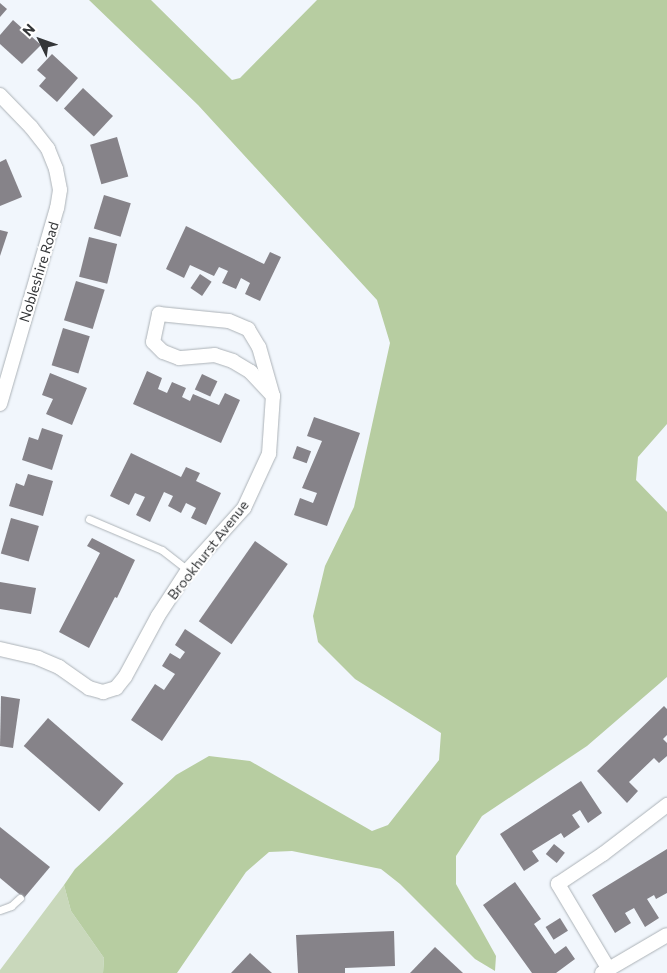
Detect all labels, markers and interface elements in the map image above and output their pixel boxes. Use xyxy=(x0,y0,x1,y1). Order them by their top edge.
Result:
north arrow xyxy=(15,15,65,65)
text: N xyxy=(19,20,38,39)
street label: Nobleshire Road xyxy=(16,220,62,324)
street label: Brookhurst Avenue xyxy=(164,497,252,603)

